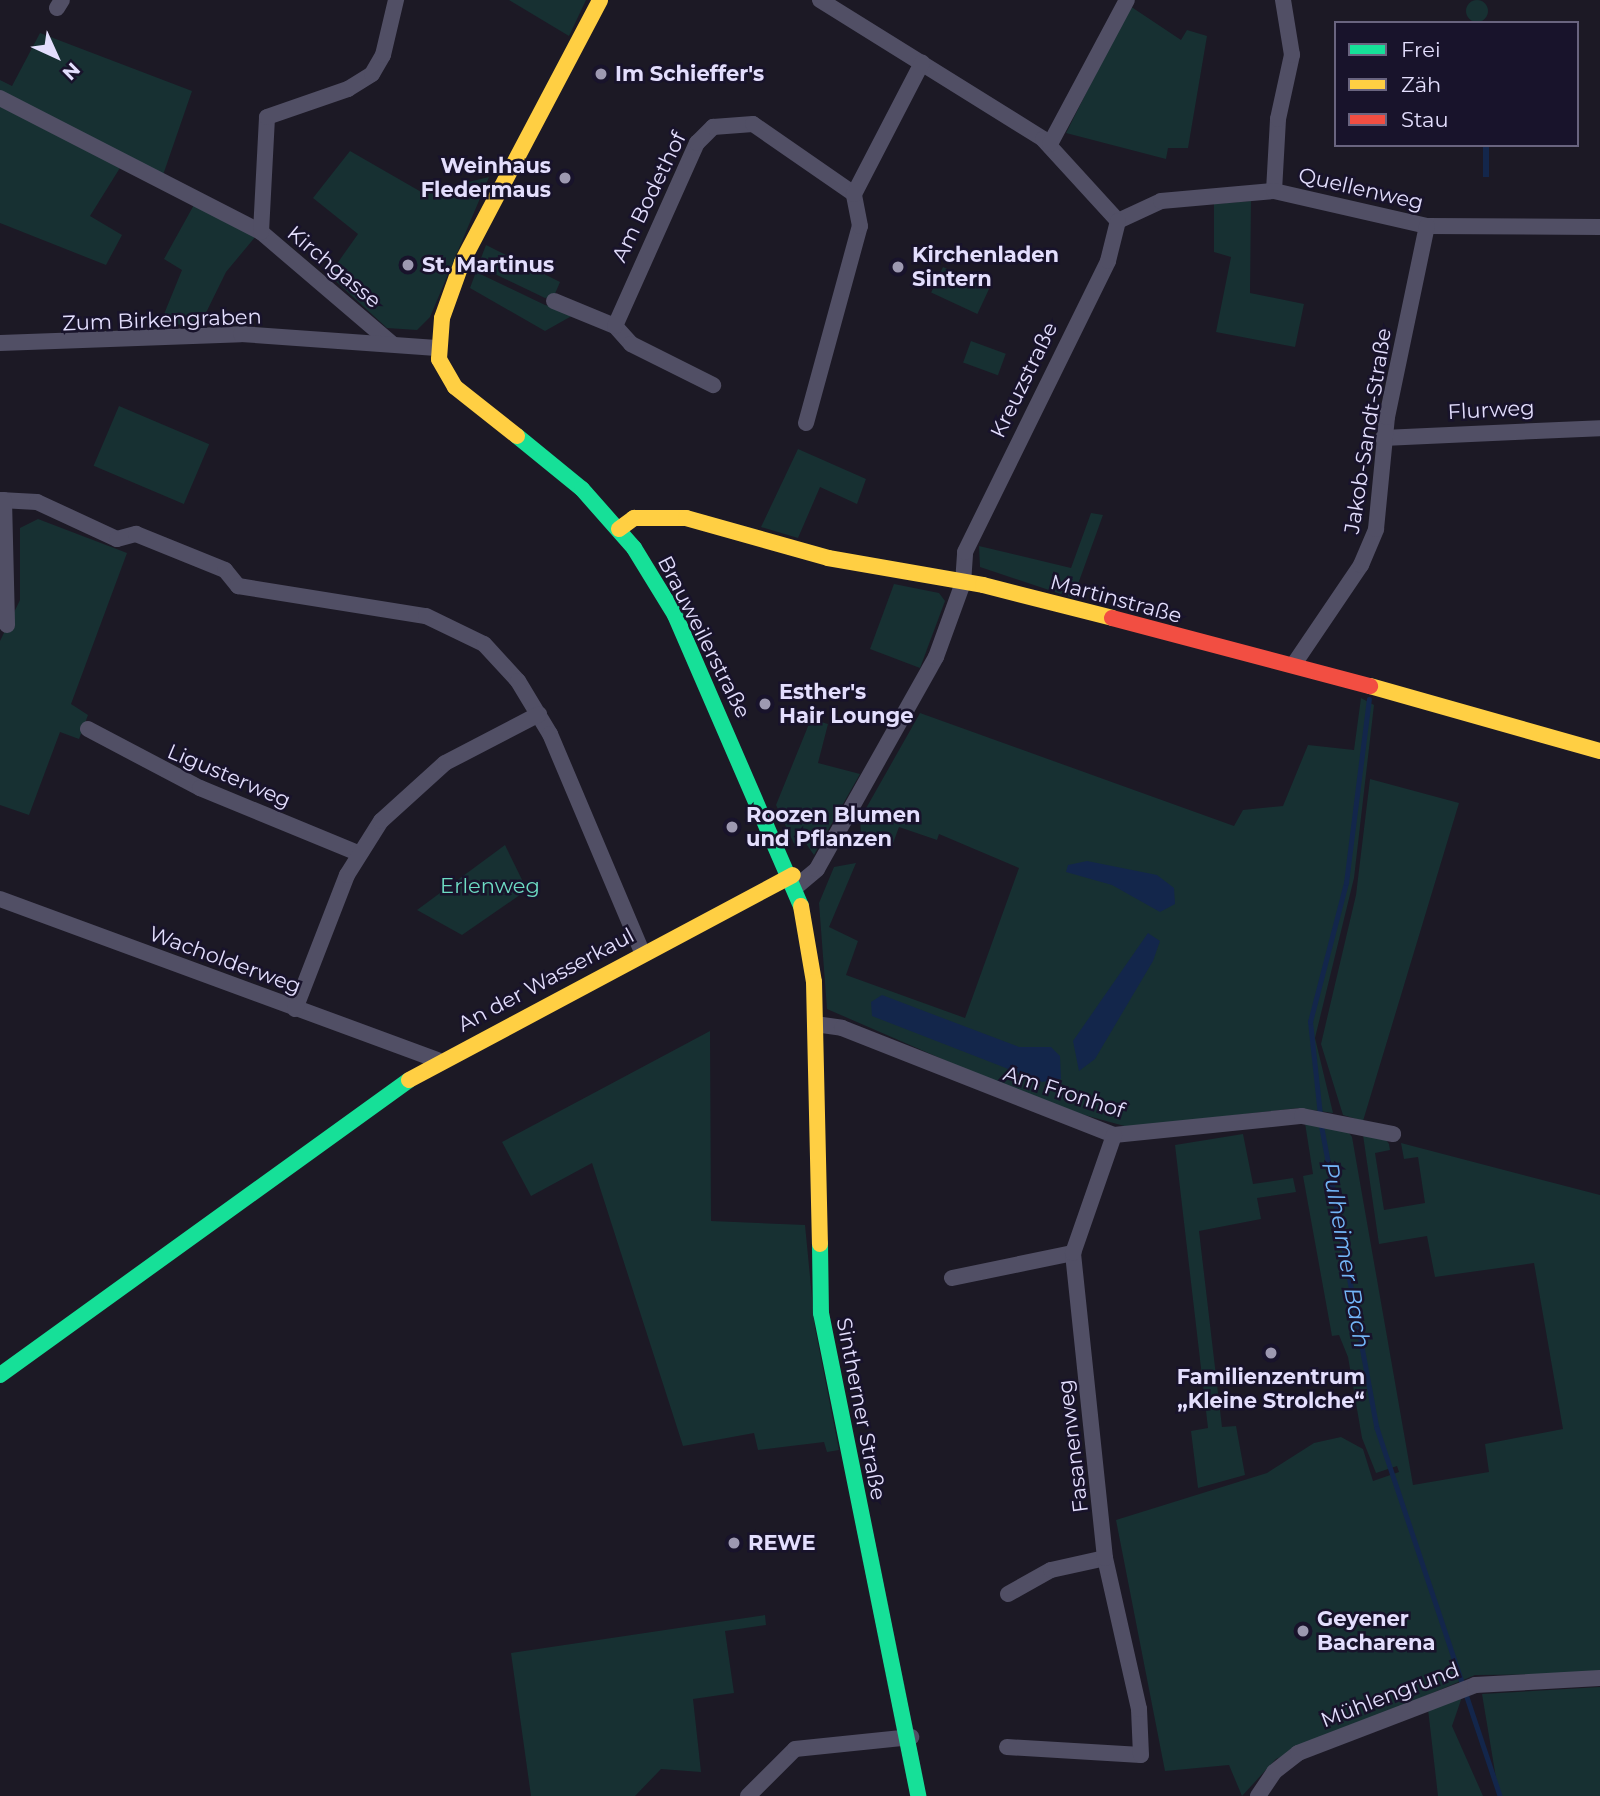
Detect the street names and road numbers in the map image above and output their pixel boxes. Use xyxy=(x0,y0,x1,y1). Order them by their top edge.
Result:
street label: Am Bodethof xyxy=(607,128,691,266)
street label: Quellenweg xyxy=(1296,162,1426,216)
street label: Kirchgasse xyxy=(282,221,386,313)
street label: Zum Birkengraben xyxy=(62,304,262,336)
street label: Kreuzstraße xyxy=(985,318,1063,442)
street label: Jakob-Sandt-Straße xyxy=(1339,326,1397,536)
street label: Flurweg xyxy=(1447,395,1535,425)
street label: Brauweilerstraße xyxy=(652,552,756,722)
street label: Martinstraße xyxy=(1048,569,1184,629)
street label: Ligusterweg xyxy=(164,739,294,813)
street label: Wacholderweg xyxy=(145,921,305,999)
street label: An der Wasserkaul xyxy=(454,923,638,1037)
street label: Am Fronhof xyxy=(1000,1061,1128,1123)
street label: Sintherner Straße xyxy=(831,1316,891,1502)
street label: Fasanenweg xyxy=(1052,1378,1094,1514)
street label: Mühlengrund xyxy=(1317,1657,1463,1733)

